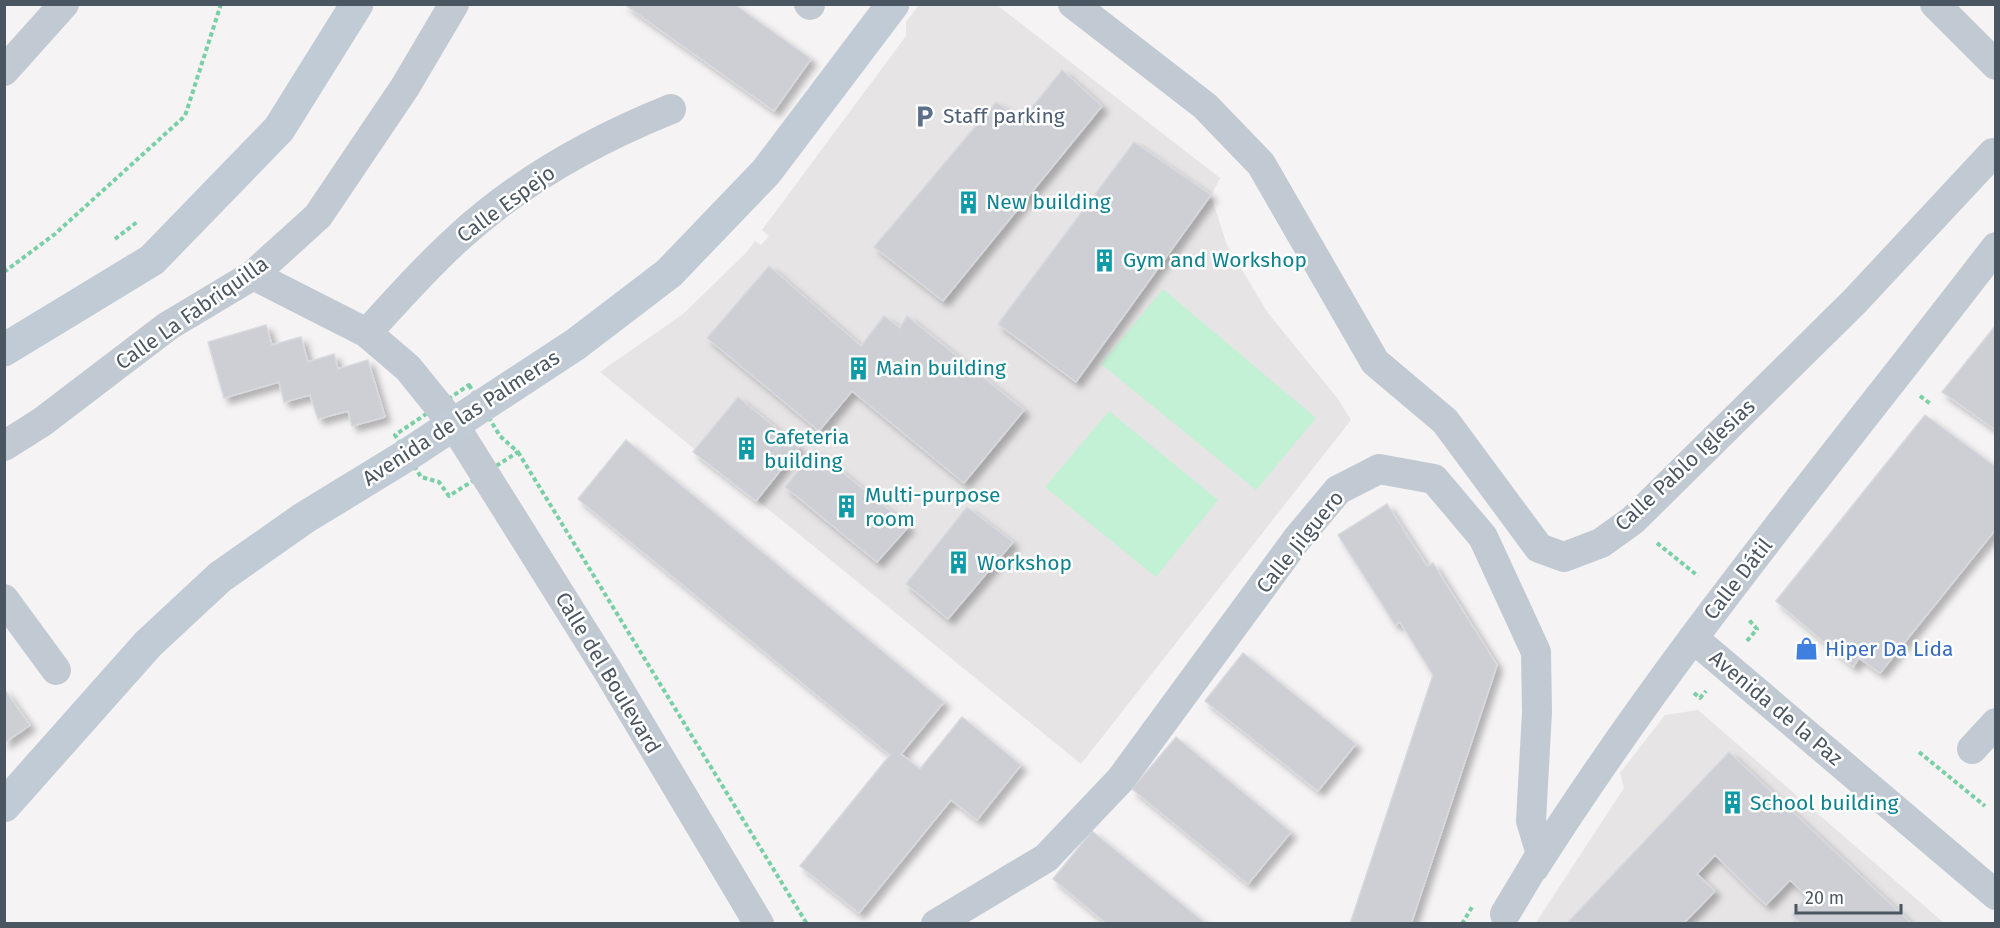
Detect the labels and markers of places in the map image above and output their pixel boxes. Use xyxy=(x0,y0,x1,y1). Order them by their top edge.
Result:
parking icon: Staff parking xyxy=(912,103,938,129)
place label: Staff parking xyxy=(943,103,1065,129)
building icon: New building xyxy=(955,189,981,215)
place label: New building xyxy=(986,189,1111,215)
building icon: Gym and Workshop xyxy=(1092,247,1118,273)
place label: Gym and Workshop xyxy=(1123,247,1307,273)
building icon: Main building xyxy=(845,355,871,381)
place label: Main building xyxy=(876,355,1006,381)
place label: Cafeteria building xyxy=(764,424,849,474)
building icon: Cafeteria building xyxy=(733,436,759,462)
place label: Multi-purpose room xyxy=(865,482,1000,532)
building icon: Multi-purpose room xyxy=(834,494,860,520)
building icon: Workshop xyxy=(946,550,972,576)
place label: Workshop xyxy=(977,550,1072,576)
shop icon: Hiper Da Lida xyxy=(1794,636,1820,662)
place label: Hiper Da Lida xyxy=(1825,636,1953,662)
building icon: School building xyxy=(1719,790,1745,816)
place label: School building xyxy=(1750,790,1898,816)

